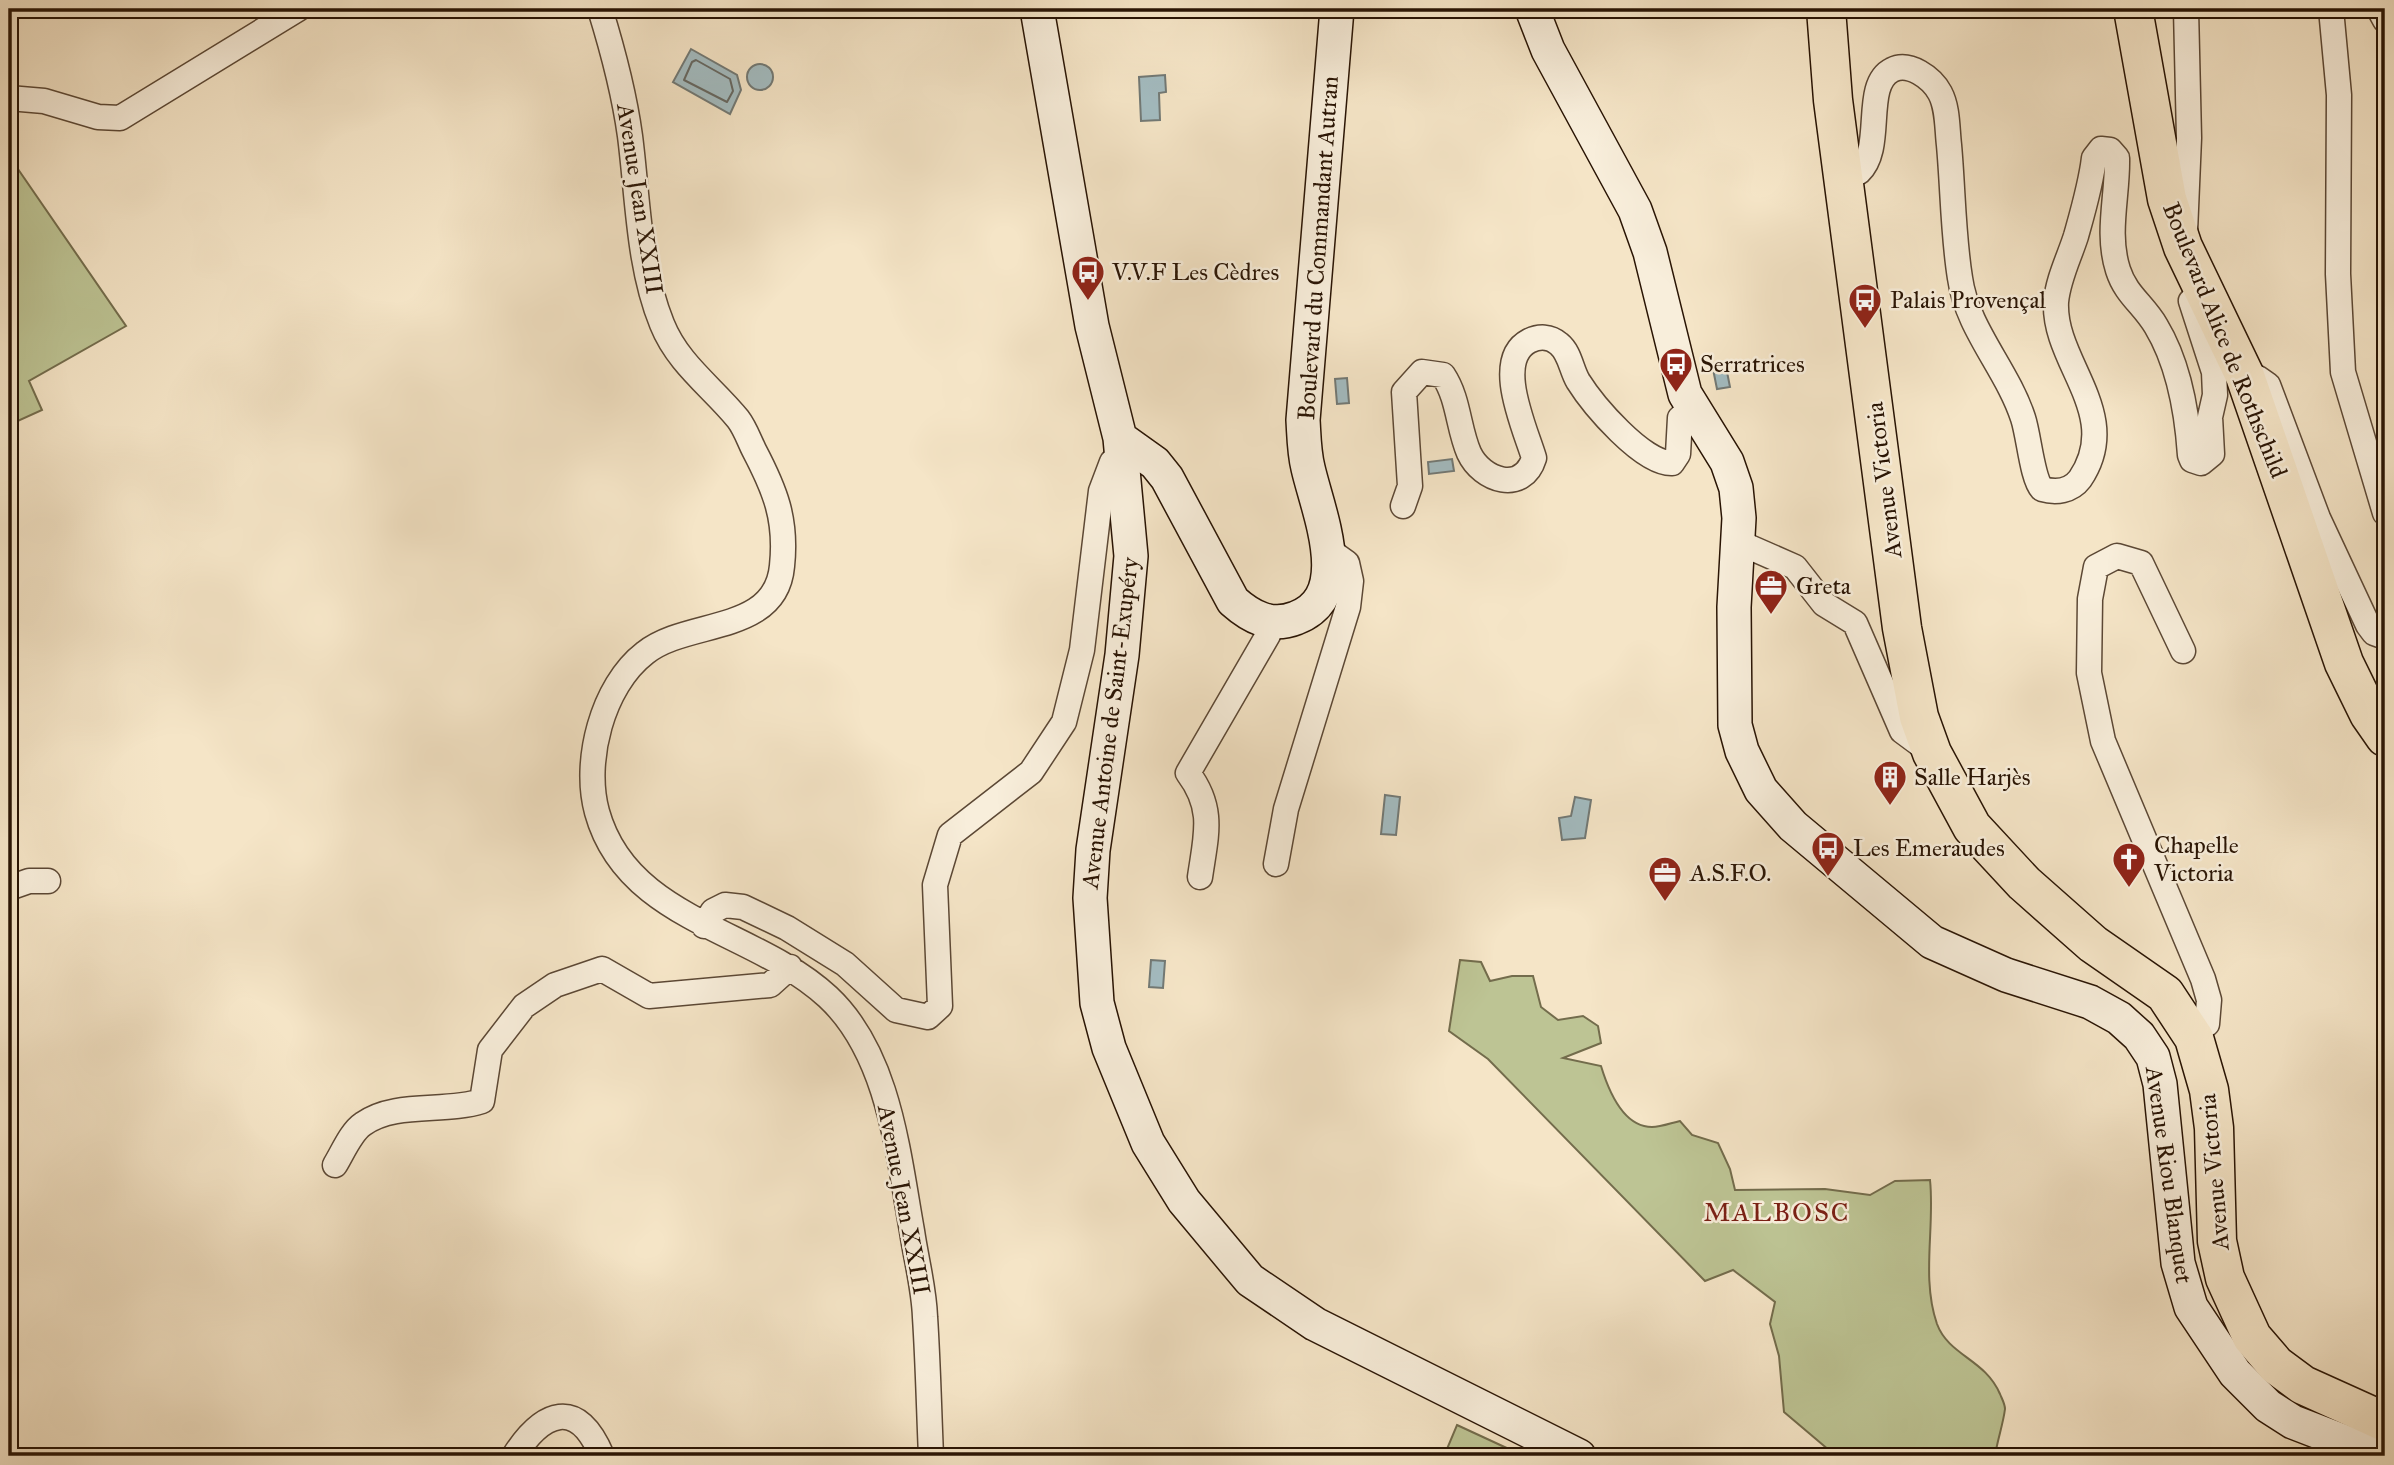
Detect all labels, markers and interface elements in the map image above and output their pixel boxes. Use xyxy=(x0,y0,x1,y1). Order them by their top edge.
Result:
street label: Boulevard du Commandant Autran xyxy=(1291,75,1345,421)
street label: Avenue Jean XXIII xyxy=(610,100,670,297)
street label: Boulevard Alice de Rothschild xyxy=(2156,198,2294,482)
bus stop icon: V.V.F Les Cèdres xyxy=(1069,253,1107,302)
place label: V.V.F Les Cèdres xyxy=(1111,257,1279,287)
bus stop icon: Palais Provençal xyxy=(1846,281,1884,330)
place label: Palais Provençal xyxy=(1890,285,2047,315)
bus stop icon: Serratrices xyxy=(1657,345,1695,394)
place label: Serratrices xyxy=(1700,349,1805,379)
street label: Avenue Victoria xyxy=(1859,399,1909,561)
street label: Avenue Antoine de Saint-Exupéry xyxy=(1075,555,1145,891)
office icon: Greta xyxy=(1752,567,1790,616)
place label: Greta xyxy=(1796,571,1852,601)
building icon: Salle Harjès xyxy=(1871,758,1909,807)
place label: Salle Harjès xyxy=(1914,762,2031,792)
bus stop icon: Les Emeraudes xyxy=(1809,829,1847,878)
place label: Chapelle Victoria xyxy=(2153,830,2239,888)
place label: Les Emeraudes xyxy=(1853,833,2005,863)
church icon: Chapelle Victoria xyxy=(2110,840,2148,889)
office icon: A.S.F.O. xyxy=(1646,854,1684,903)
place label: A.S.F.O. xyxy=(1689,858,1771,888)
street label: Avenue Riou Blanquet xyxy=(2139,1063,2199,1286)
street label: Avenue Victoria xyxy=(2192,1092,2236,1252)
street label: Avenue Jean XXIII xyxy=(871,1101,937,1298)
district label: MALBOSC xyxy=(1703,1196,1851,1228)

